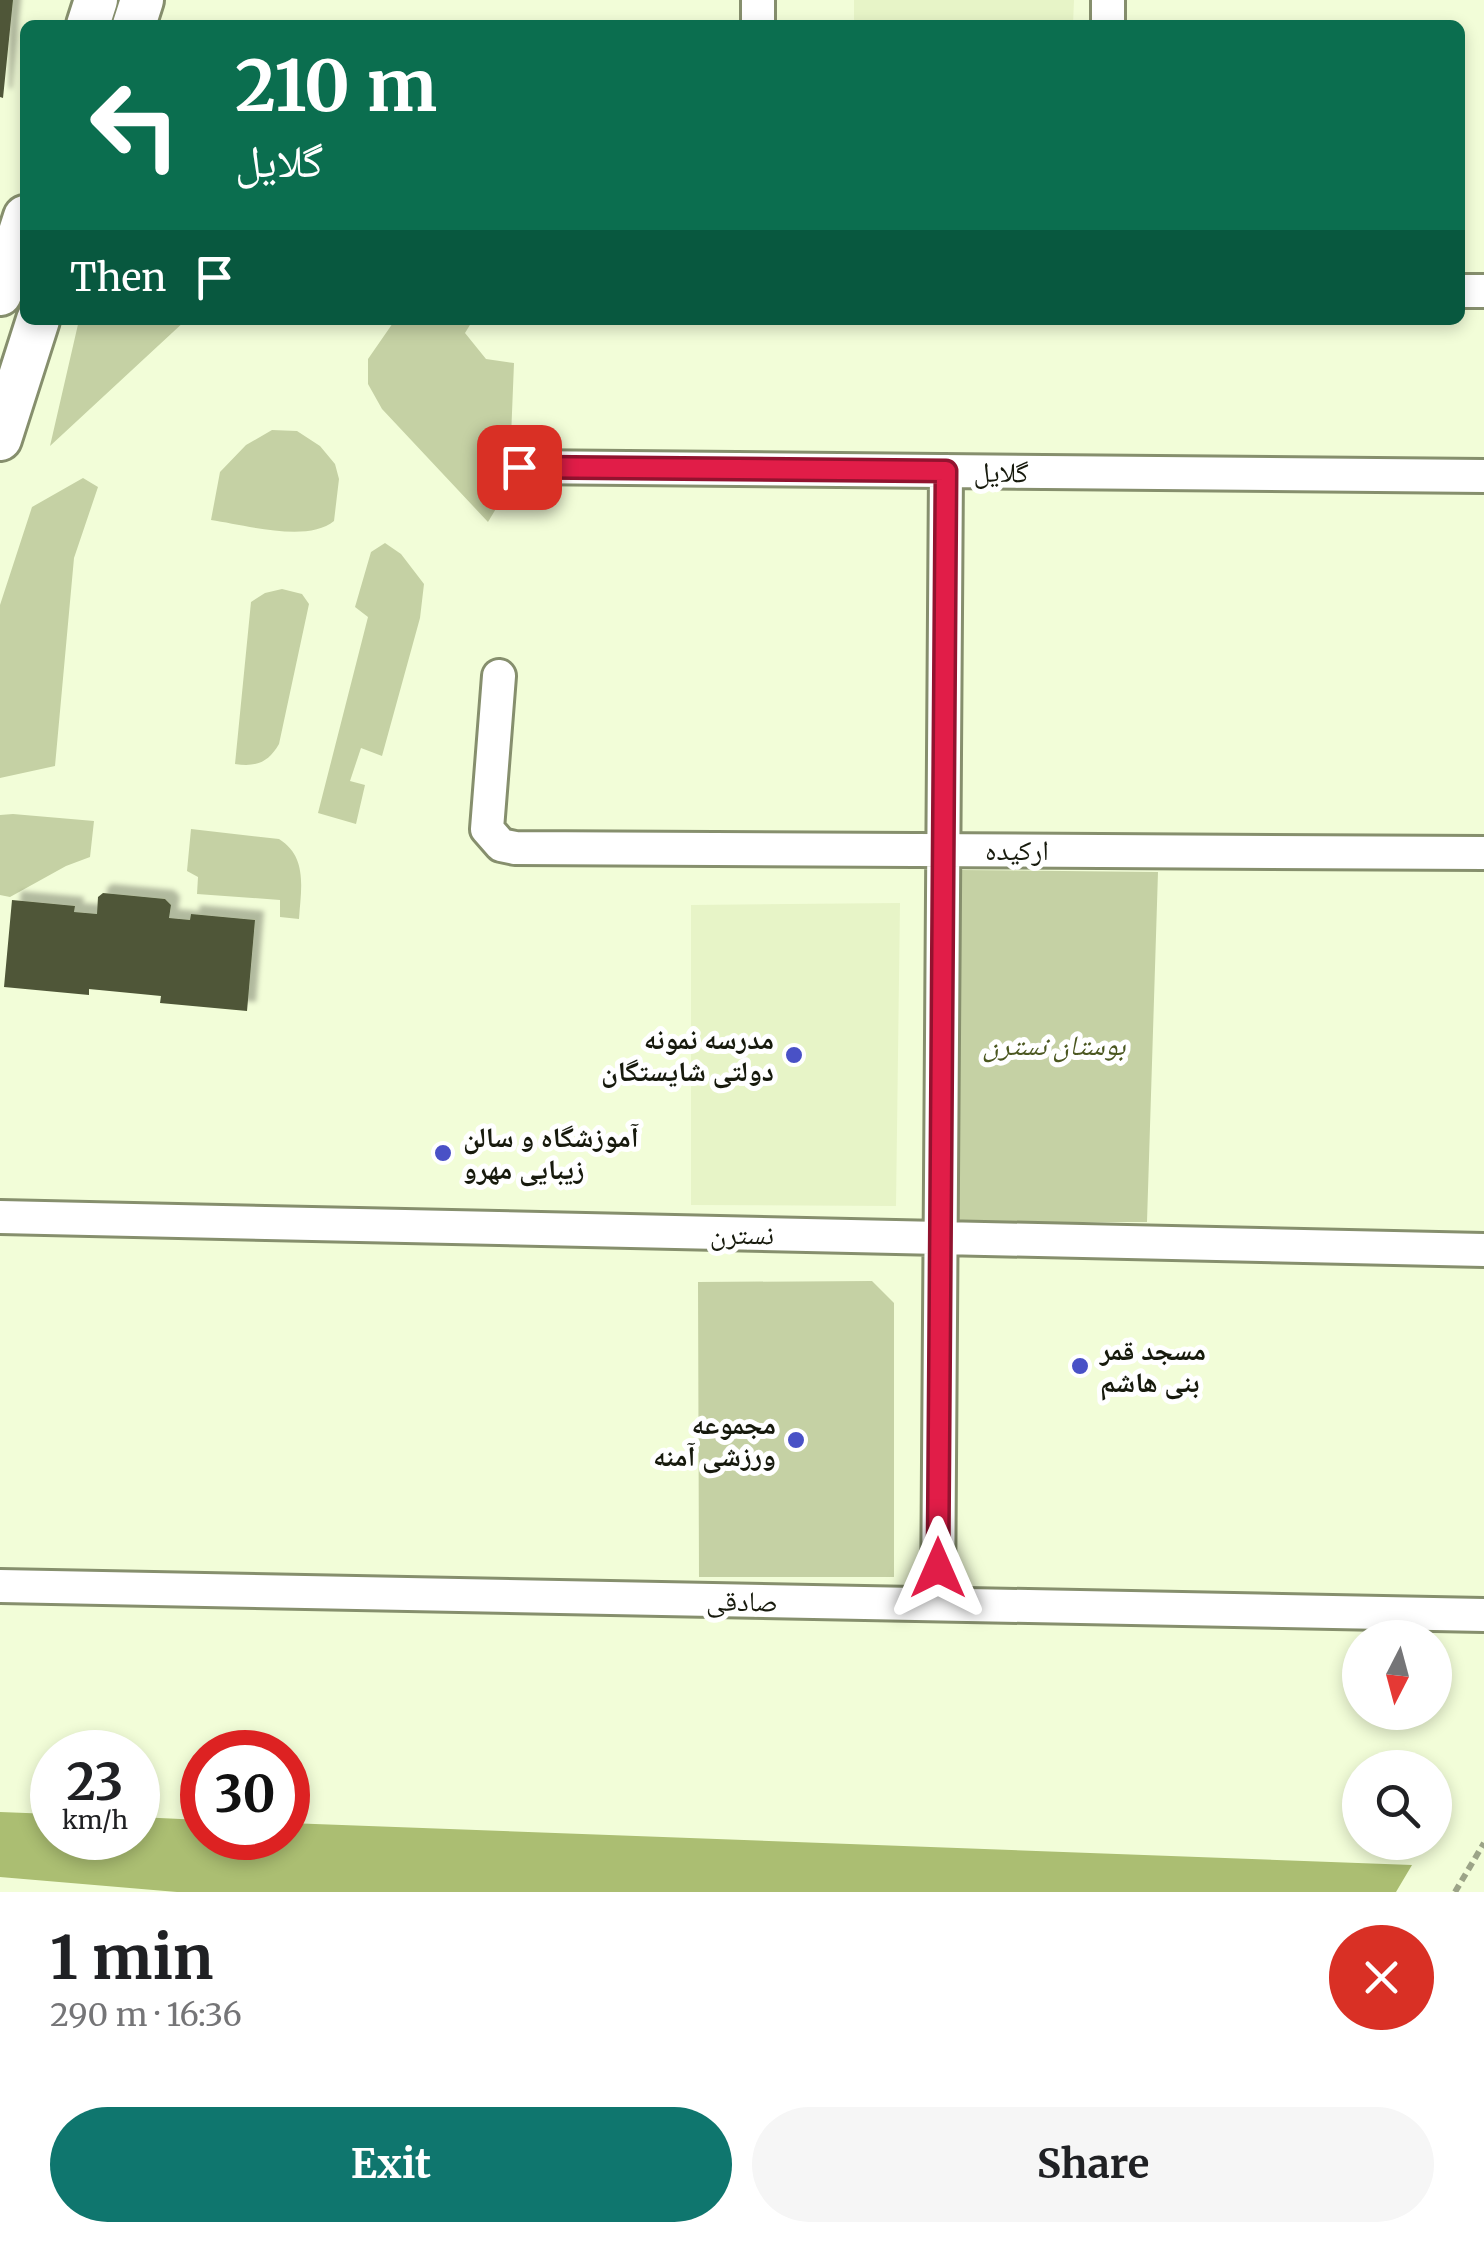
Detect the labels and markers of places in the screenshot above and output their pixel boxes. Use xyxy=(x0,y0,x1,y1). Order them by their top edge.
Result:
pin xyxy=(477,425,562,510)
place label: مدرسه نمونه دولتی شایستگان xyxy=(601,1021,774,1089)
marker: مدرسه نمونه دولتی شایستگان xyxy=(783,1044,805,1066)
place label: آموزشگاه و سالن زیبایی مهرو xyxy=(463,1119,639,1187)
marker: آموزشگاه و سالن زیبایی مهرو xyxy=(432,1142,454,1164)
place label: مسجد قمر بنی هاشم xyxy=(1099,1332,1206,1401)
marker: مسجد قمر بنی هاشم xyxy=(1069,1355,1091,1377)
place label: مجموعه ورزشی آمنه xyxy=(653,1406,776,1474)
marker: مجموعه ورزشی آمنه xyxy=(785,1429,807,1451)

